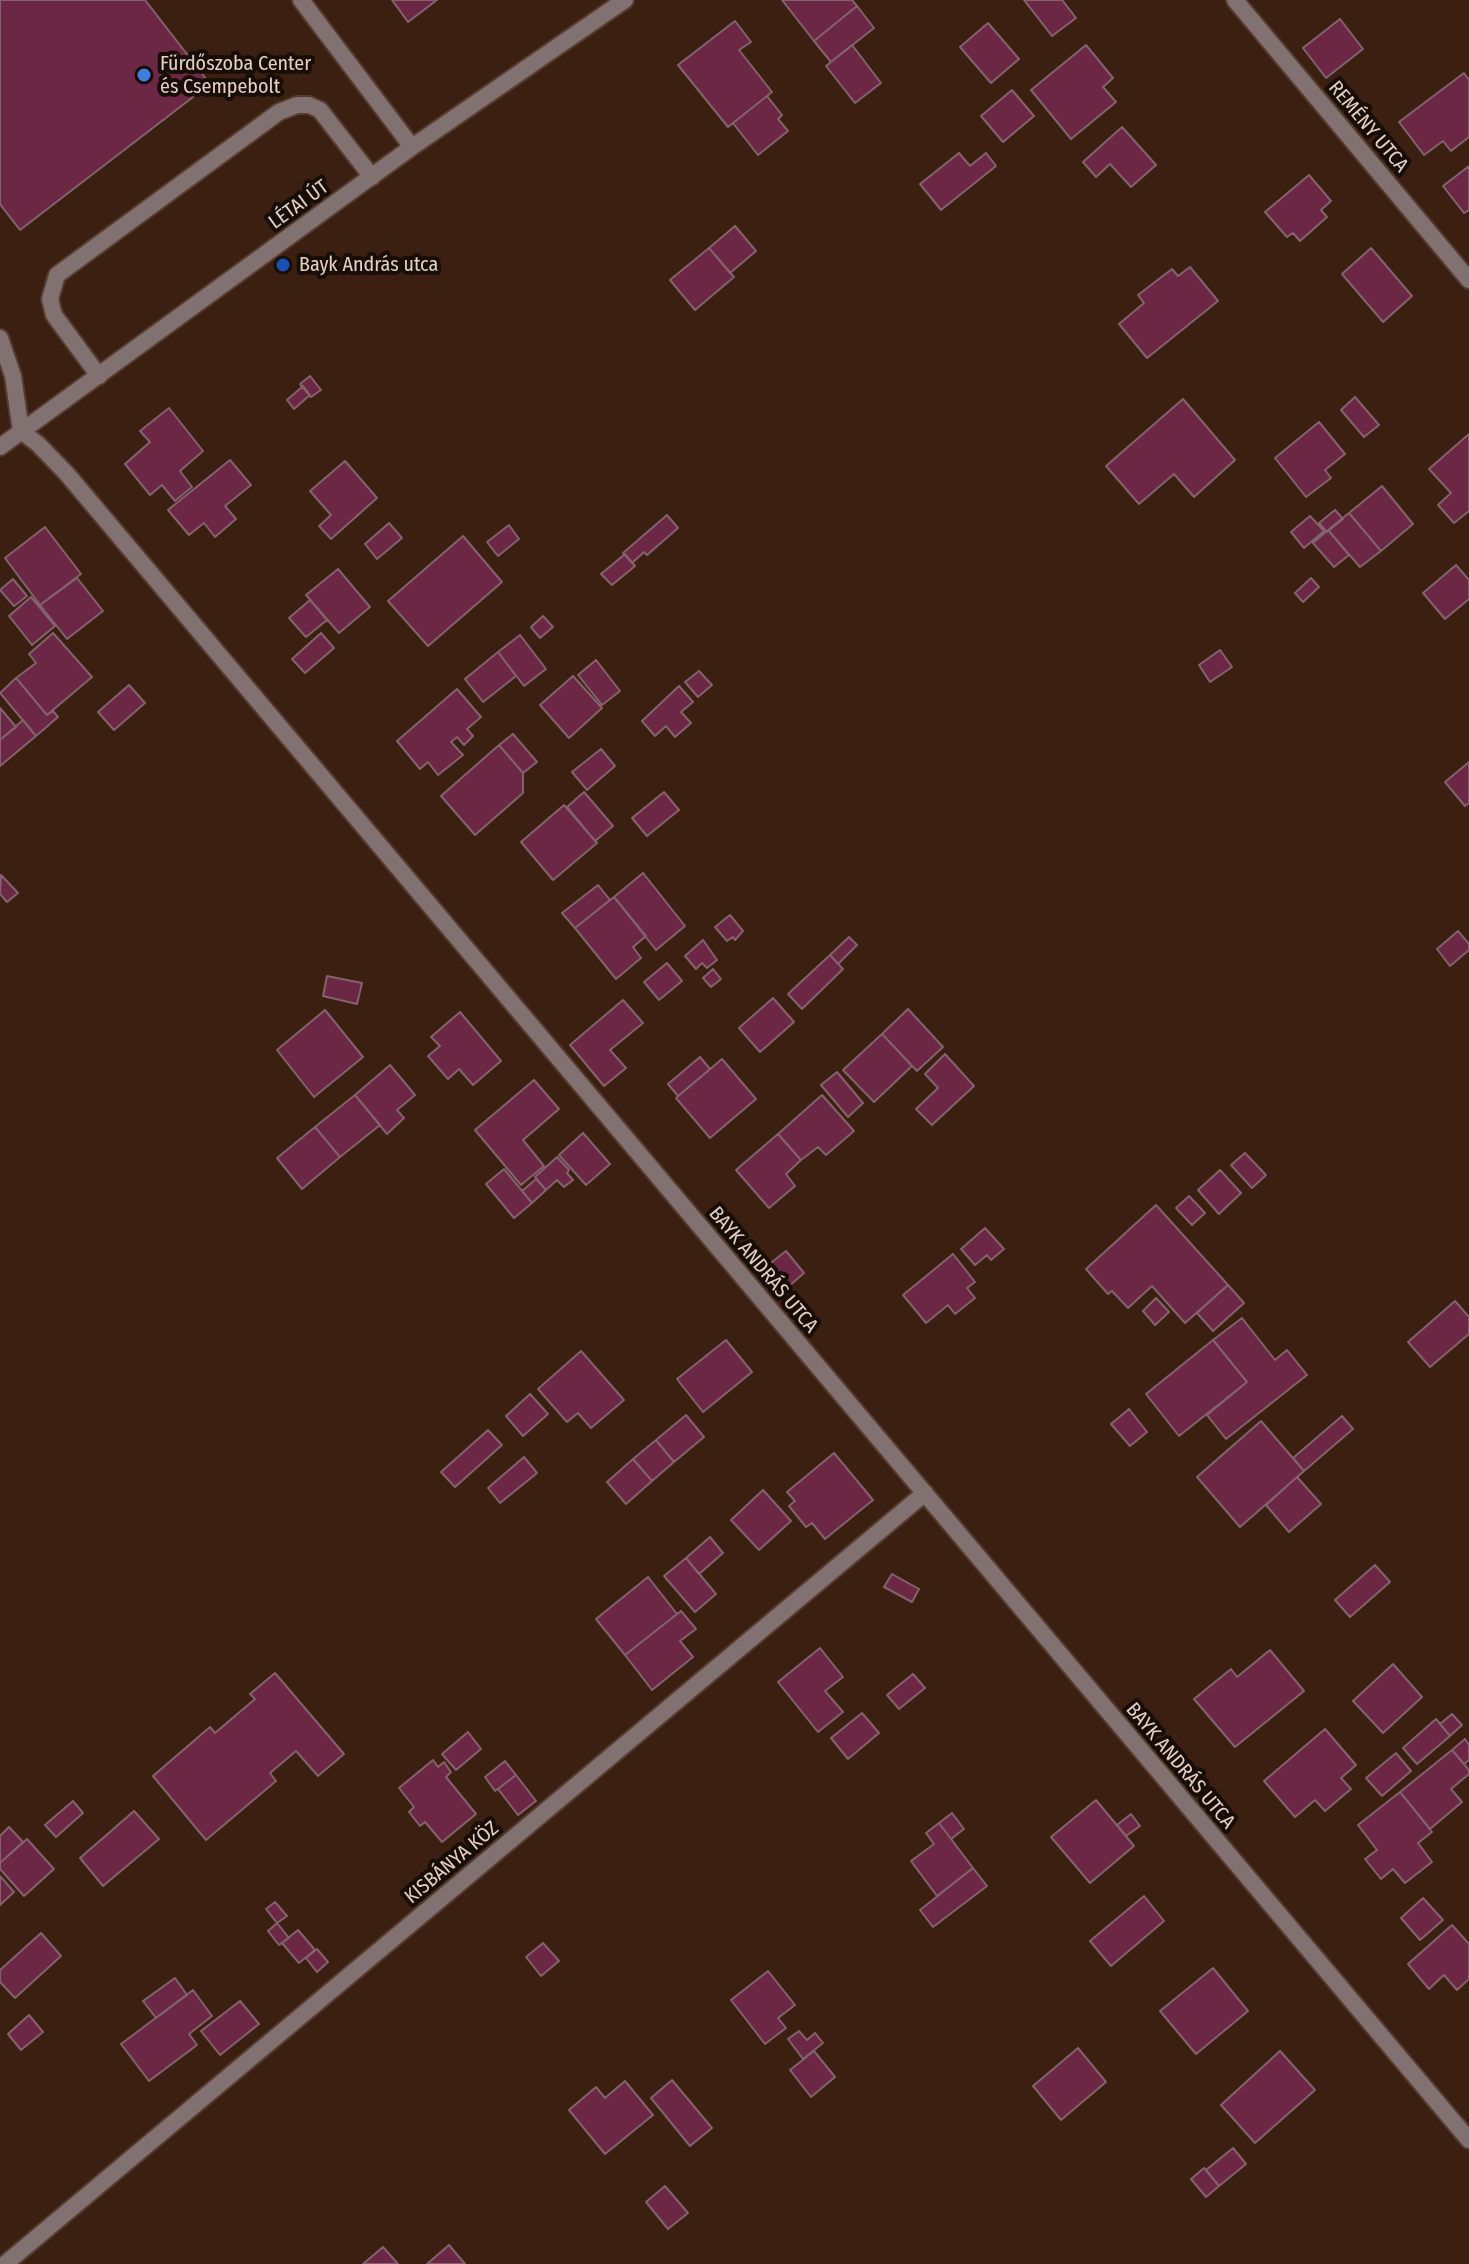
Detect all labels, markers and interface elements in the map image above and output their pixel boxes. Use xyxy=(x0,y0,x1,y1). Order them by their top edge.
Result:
place label: Fürdőszoba Center és Csempebolt xyxy=(160,52,311,99)
marker: Fürdőszoba Center és Csempebolt xyxy=(135,66,153,84)
street label: REMÉNY UTCA xyxy=(1323,77,1413,177)
street label: LÉTAI ÚT xyxy=(264,175,334,235)
place label: Bayk András utca xyxy=(299,253,438,277)
marker: Bayk András utca xyxy=(274,256,292,274)
street label: BAYK ANDRÁS UTCA xyxy=(703,1202,823,1338)
street label: BAYK ANDRÁS UTCA xyxy=(1120,1698,1240,1834)
street label: KISBÁNYA KÖZ xyxy=(400,1817,504,1909)

